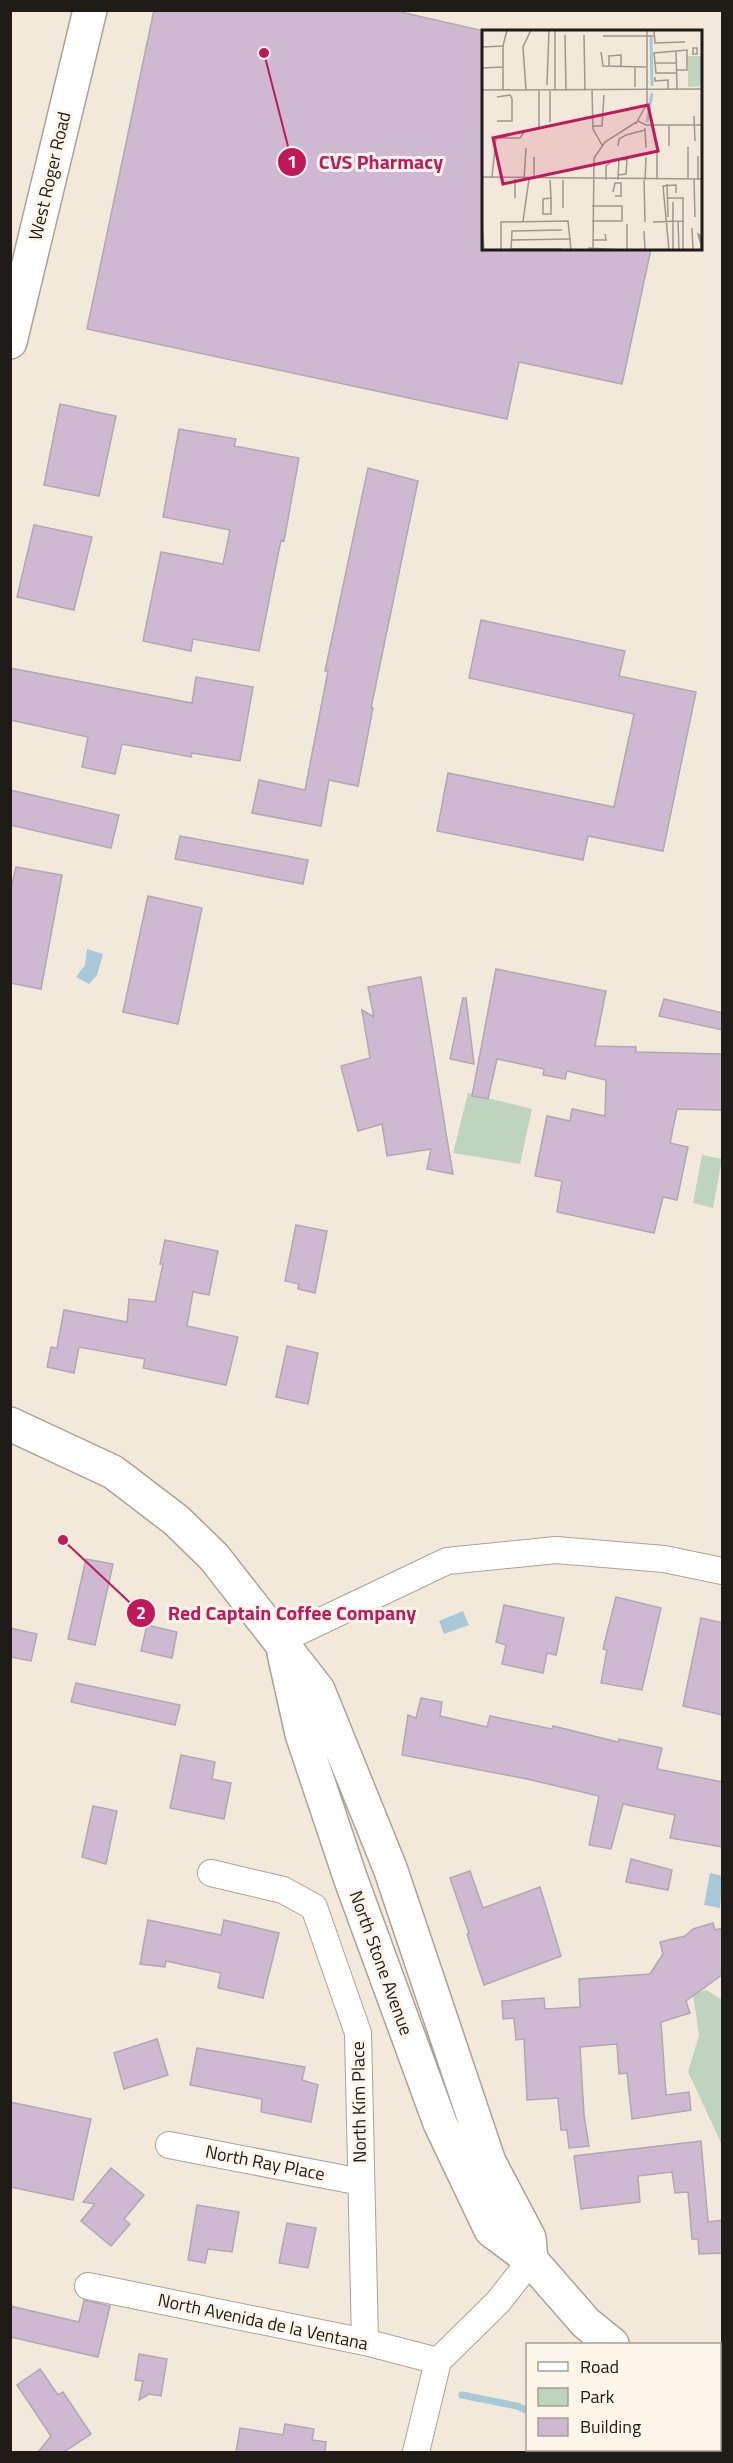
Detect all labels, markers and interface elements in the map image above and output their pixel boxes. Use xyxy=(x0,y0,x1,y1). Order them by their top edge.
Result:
inset map xyxy=(482,30,703,250)
street label: West Roger Road xyxy=(22,109,77,243)
callout: CVS Pharmacy xyxy=(277,143,456,181)
text: CVS Pharmacy xyxy=(319,146,443,177)
text: 1 xyxy=(287,148,297,175)
callout: Red Captain Coffee Company xyxy=(126,1594,428,1632)
text: Red Captain Coffee Company xyxy=(168,1597,416,1628)
text: 2 xyxy=(136,1599,146,1626)
street label: North Stone Avenue xyxy=(343,1887,420,2039)
street label: North Kim Place xyxy=(344,2041,373,2163)
street label: North Ray Place xyxy=(203,2138,327,2187)
street label: North Avenida de la Ventana xyxy=(156,2286,371,2357)
legend xyxy=(526,2343,721,2451)
text: Road xyxy=(580,2353,619,2380)
text: Park xyxy=(580,2383,615,2410)
text: Building xyxy=(580,2413,641,2440)

